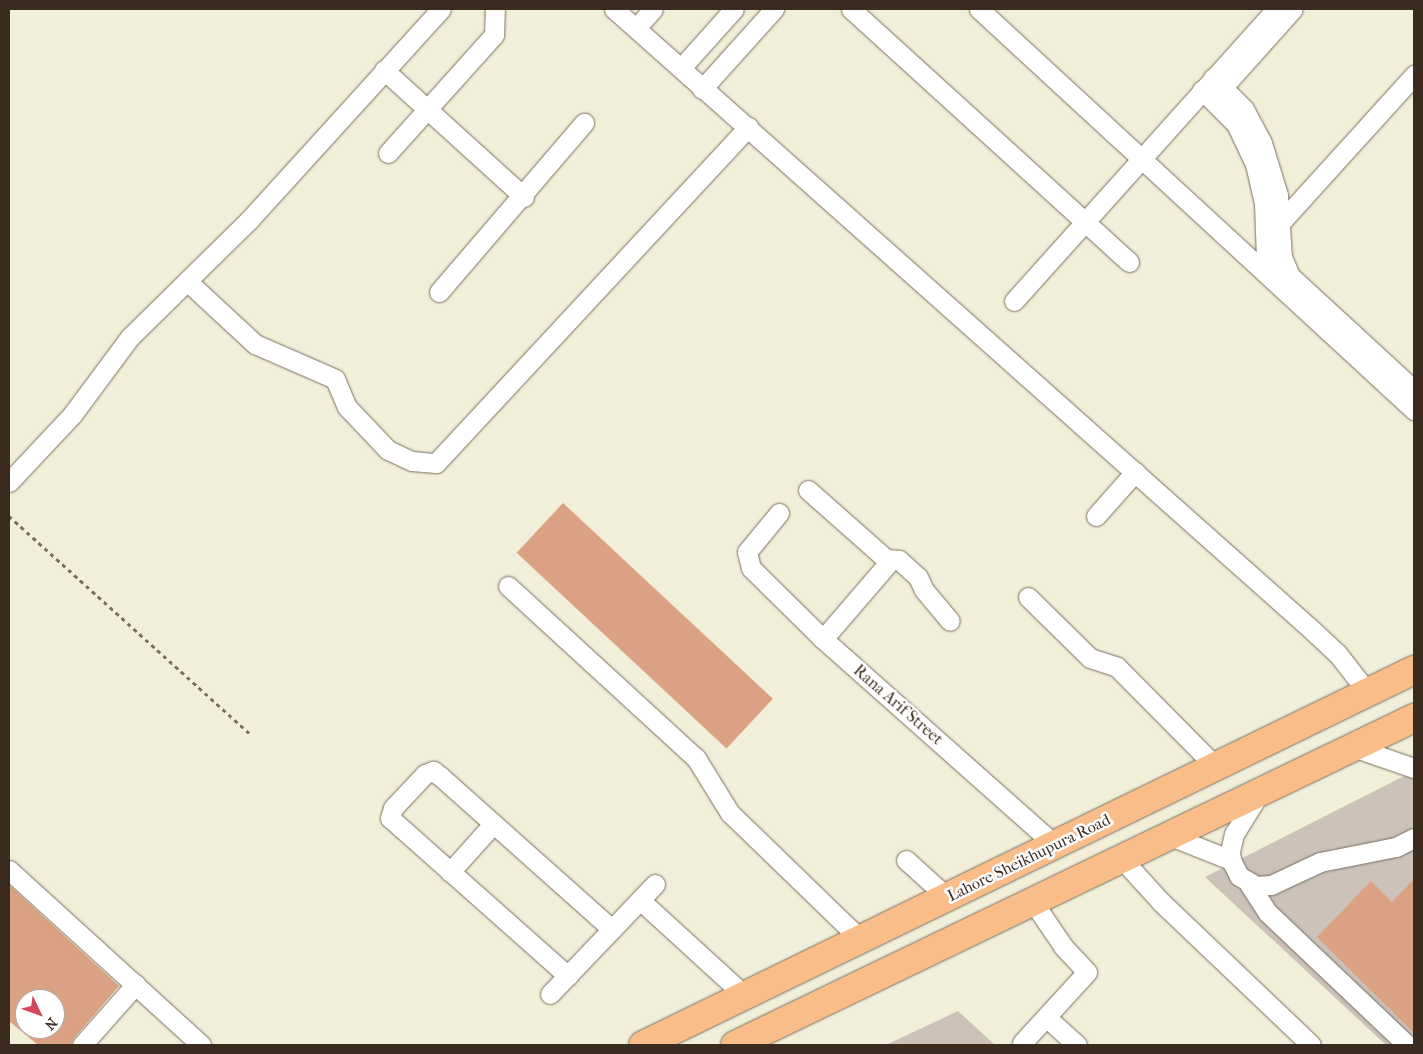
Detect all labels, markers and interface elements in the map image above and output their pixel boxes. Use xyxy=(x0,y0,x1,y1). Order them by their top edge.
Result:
street label: Rana Arif Street xyxy=(849,661,947,749)
street label: Lahore Sheikhupura Road xyxy=(944,810,1114,906)
north arrow xyxy=(15,989,65,1039)
text: N xyxy=(41,1014,61,1033)

